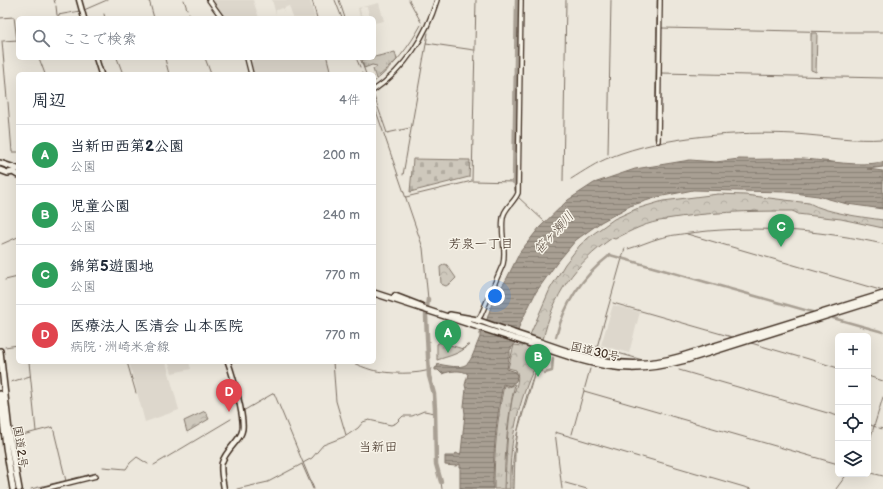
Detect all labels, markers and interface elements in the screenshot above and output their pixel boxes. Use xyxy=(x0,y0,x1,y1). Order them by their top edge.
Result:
search box xyxy=(16,16,376,60)
icon: search xyxy=(30,27,52,49)
text: ここで検索 xyxy=(62,30,137,49)
text: 周辺 xyxy=(32,91,66,111)
text: 4件 xyxy=(339,92,360,108)
text: 当新田西第2公園 xyxy=(70,137,184,156)
text: A xyxy=(41,147,49,163)
text: 200 m xyxy=(323,147,360,163)
text: 公園 xyxy=(70,159,96,175)
text: 児童公園 xyxy=(70,197,130,216)
text: B xyxy=(40,207,50,223)
text: 240 m xyxy=(323,207,360,223)
water label: 笹ヶ瀬川 xyxy=(531,208,577,258)
pin: C xyxy=(768,214,794,247)
text: 公園 xyxy=(70,219,96,235)
district label: 芳泉一丁目 xyxy=(448,236,514,252)
text: 錦第5遊園地 xyxy=(70,257,154,276)
text: C xyxy=(40,267,50,283)
text: 770 m xyxy=(325,267,360,283)
text: 公園 xyxy=(70,279,96,295)
your location xyxy=(485,286,505,306)
text: 医療法人 医清会 山本医院 xyxy=(70,317,243,336)
pin: A xyxy=(435,320,461,353)
text: D xyxy=(40,327,50,343)
text: 770 m xyxy=(325,327,360,343)
map controls xyxy=(835,333,871,477)
button: + xyxy=(835,333,871,369)
text: 病院 · 洲崎米倉線 xyxy=(70,339,169,355)
street label: 国道30号 xyxy=(569,339,621,365)
pin: B xyxy=(525,344,551,377)
button: − xyxy=(835,369,871,405)
pin: D xyxy=(216,379,242,412)
button: locate xyxy=(835,405,871,441)
street label: 国道2号 xyxy=(9,425,31,469)
district label: 当新田 xyxy=(358,439,398,455)
button: layers xyxy=(835,441,871,477)

